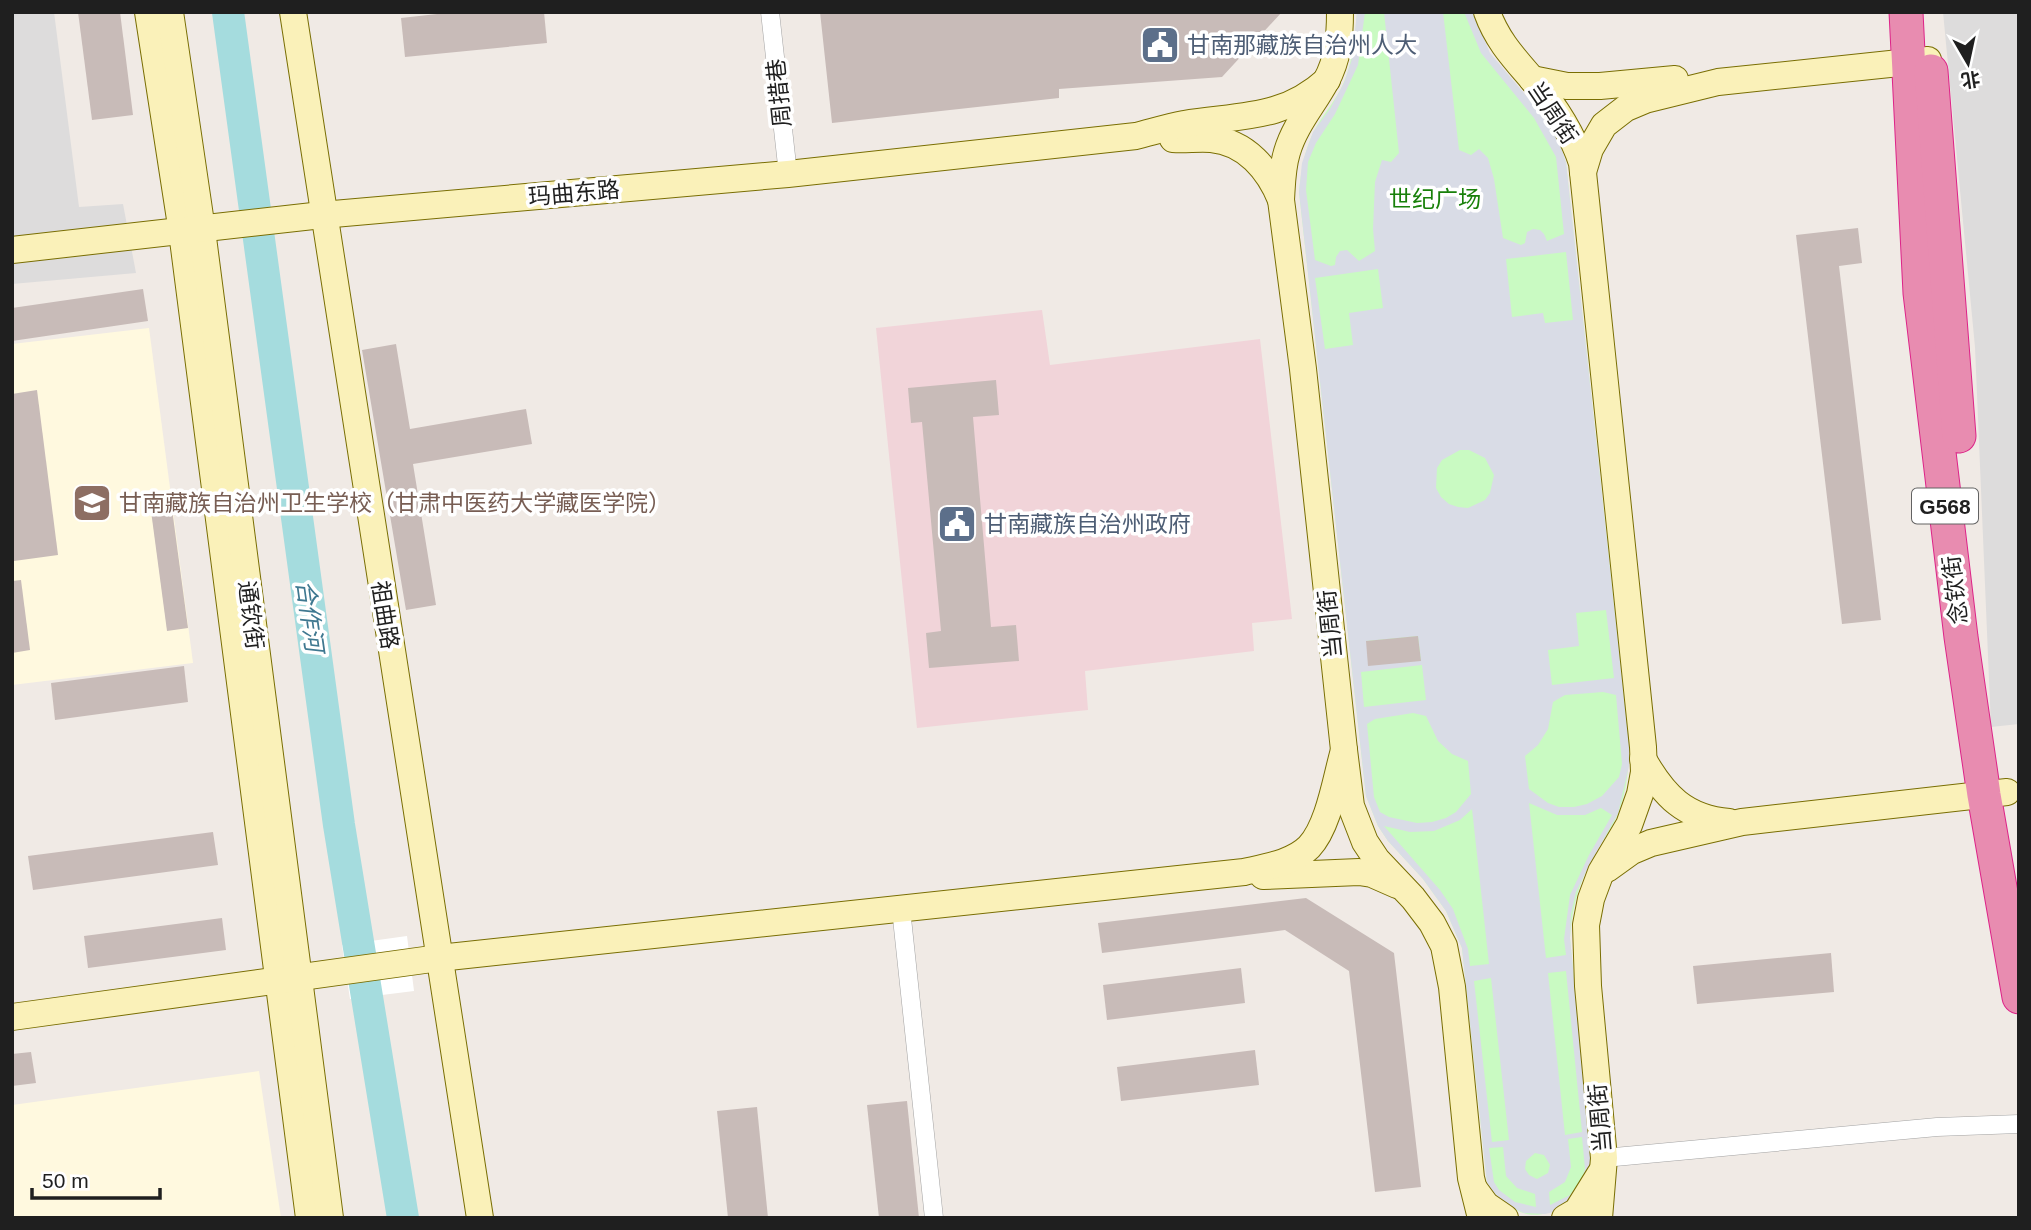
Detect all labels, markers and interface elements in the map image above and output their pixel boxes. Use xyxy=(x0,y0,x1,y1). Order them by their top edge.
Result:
public building icon: 甘南那藏族自治州人大 xyxy=(1139,24,1181,66)
north arrow xyxy=(1933,28,2003,98)
place label: 甘南那藏族自治州人大 xyxy=(1187,32,1417,58)
street label: 周措巷 xyxy=(762,57,796,129)
text: 北 xyxy=(1960,67,1982,91)
street label: 当周街 xyxy=(1523,77,1583,149)
street label: 玛曲东路 xyxy=(527,176,621,210)
park label: 世纪广场 xyxy=(1389,186,1481,212)
school or university icon: 甘南藏族自治州卫生学校（甘肃中医药大学藏医学院） xyxy=(71,482,113,524)
road number: G568 xyxy=(1912,489,1978,524)
place label: 甘南藏族自治州卫生学校（甘肃中医药大学藏医学院） xyxy=(119,490,671,516)
public building icon: 甘南藏族自治州政府 xyxy=(936,503,978,545)
place label: 甘南藏族自治州政府 xyxy=(984,511,1191,537)
street label: 念钦街 xyxy=(1938,554,1972,626)
water label: 合作河 xyxy=(292,578,329,657)
street label: 通钦街 xyxy=(234,579,268,651)
street label: 祖曲路 xyxy=(367,579,403,651)
street label: 当周街 xyxy=(1313,588,1347,660)
street label: 当周街 xyxy=(1584,1082,1616,1154)
scale bar xyxy=(32,1156,159,1200)
text: 50 m xyxy=(42,1169,89,1192)

